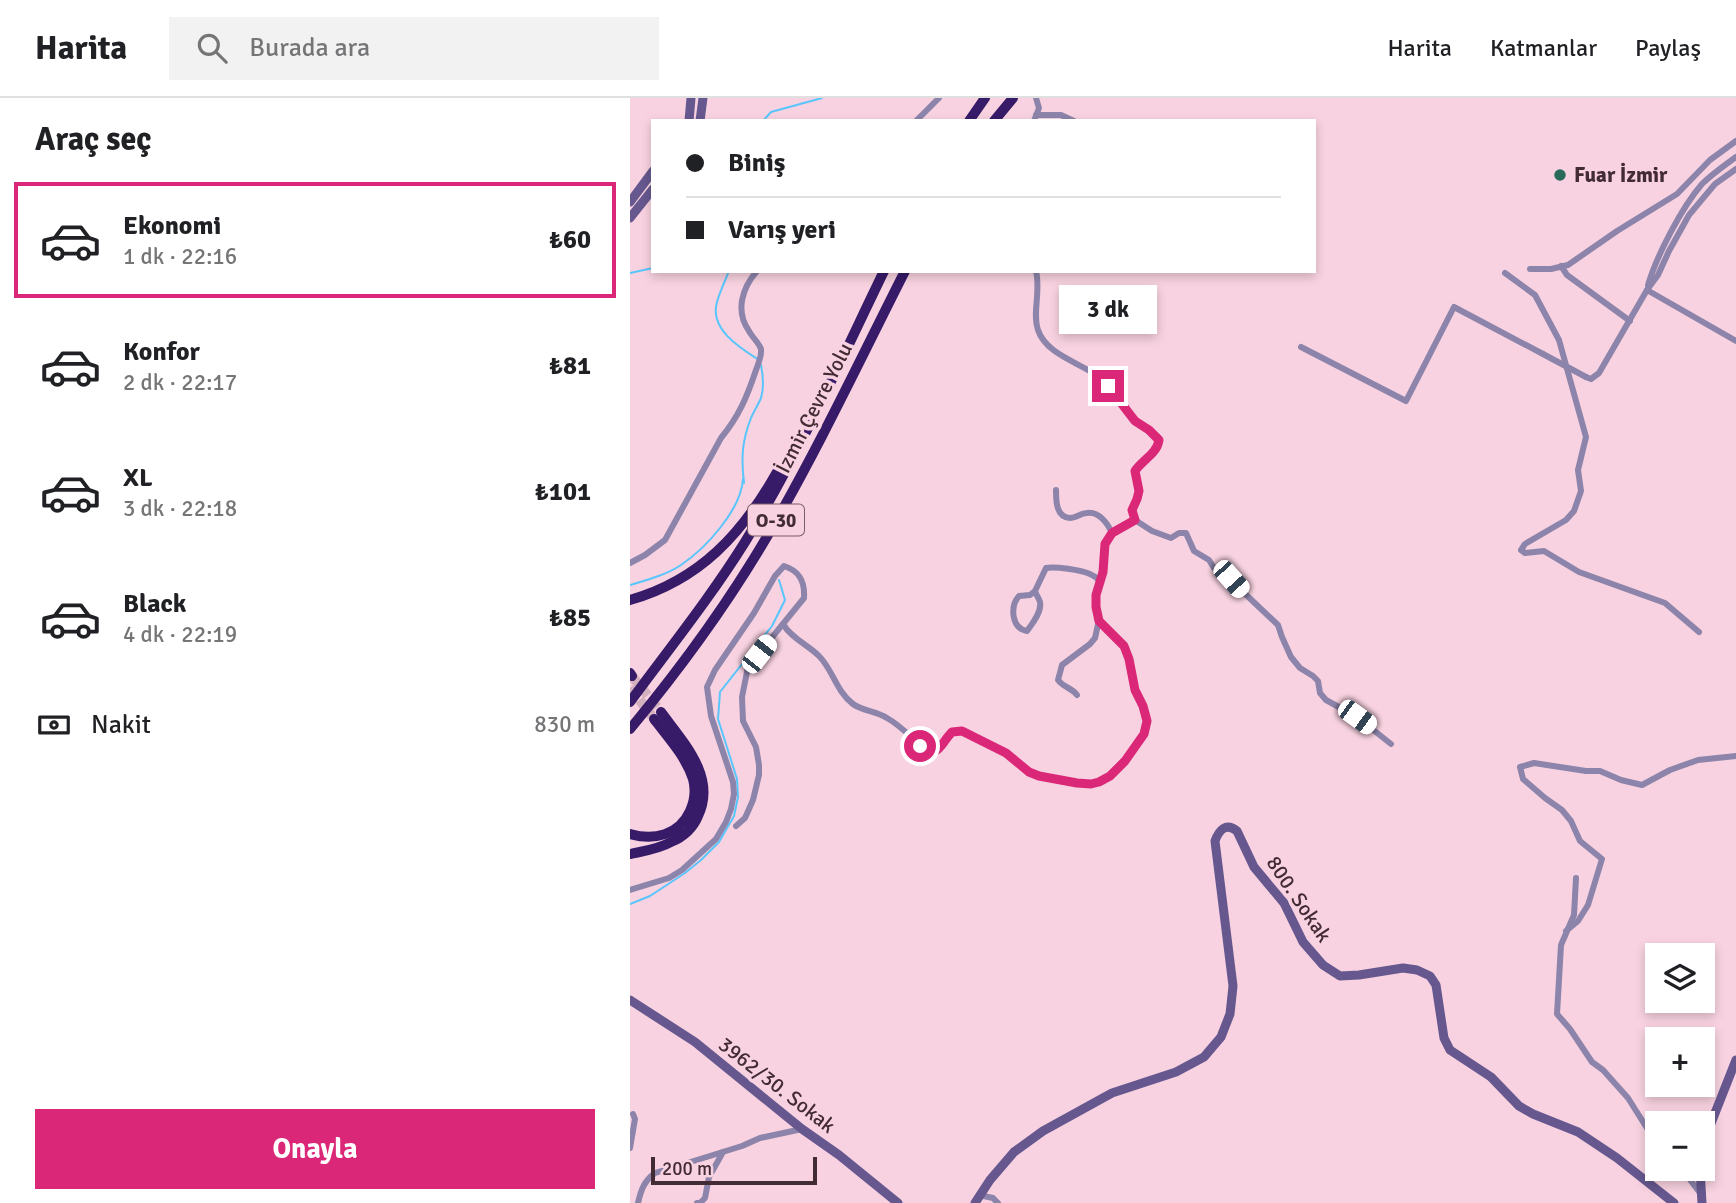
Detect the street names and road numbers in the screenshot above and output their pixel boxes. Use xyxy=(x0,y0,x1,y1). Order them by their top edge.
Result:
street label: İzmir Çevre Yolu xyxy=(770,338,858,478)
road number: O-30 xyxy=(748,504,804,536)
street label: 800. Sokak xyxy=(1261,851,1338,947)
street label: 3962/30. Sokak xyxy=(713,1031,841,1139)

